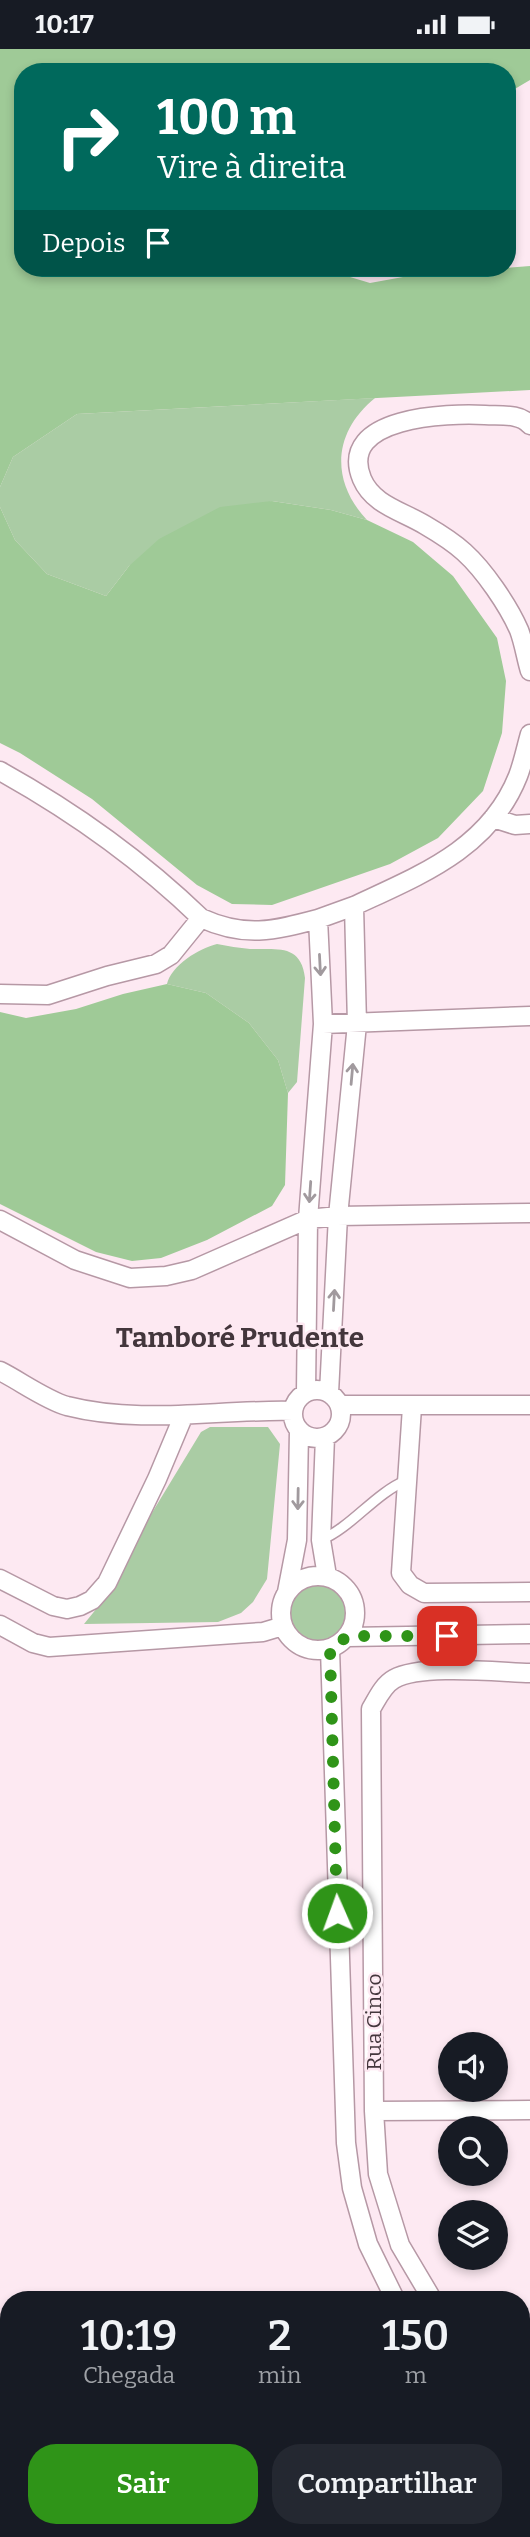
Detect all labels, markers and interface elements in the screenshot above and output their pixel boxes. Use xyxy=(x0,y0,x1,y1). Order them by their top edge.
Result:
text: 10:17 xyxy=(35,9,94,40)
text: 100 m xyxy=(157,88,296,147)
icon: right xyxy=(42,91,133,182)
text: Vire à direita xyxy=(157,148,346,186)
icon: arrive xyxy=(139,224,177,262)
text: Depois xyxy=(42,228,125,259)
one-way arrow xyxy=(314,953,327,976)
one-way arrow xyxy=(346,1063,359,1085)
one-way arrow xyxy=(303,1180,316,1203)
one-way arrow xyxy=(328,1290,341,1312)
district label: Tamboré Prudente xyxy=(116,1321,364,1354)
one-way arrow xyxy=(291,1487,305,1510)
pin xyxy=(417,1606,477,1666)
icon: arrive xyxy=(428,1617,466,1655)
position arrow xyxy=(300,1876,374,1950)
street label: Rua Cinco xyxy=(361,1973,387,2071)
map controls xyxy=(438,2032,508,2270)
button: sound xyxy=(438,2032,508,2102)
button: search xyxy=(438,2116,508,2186)
button: layers xyxy=(438,2200,508,2270)
text: 10:19 xyxy=(81,2311,177,2361)
text: 2 xyxy=(268,2311,291,2361)
text: 150 xyxy=(382,2311,449,2361)
text: Chegada xyxy=(83,2361,175,2389)
text: min xyxy=(258,2361,301,2389)
text: m xyxy=(405,2361,427,2389)
button: Sair xyxy=(28,2444,258,2524)
button: Compartilhar xyxy=(272,2444,502,2524)

